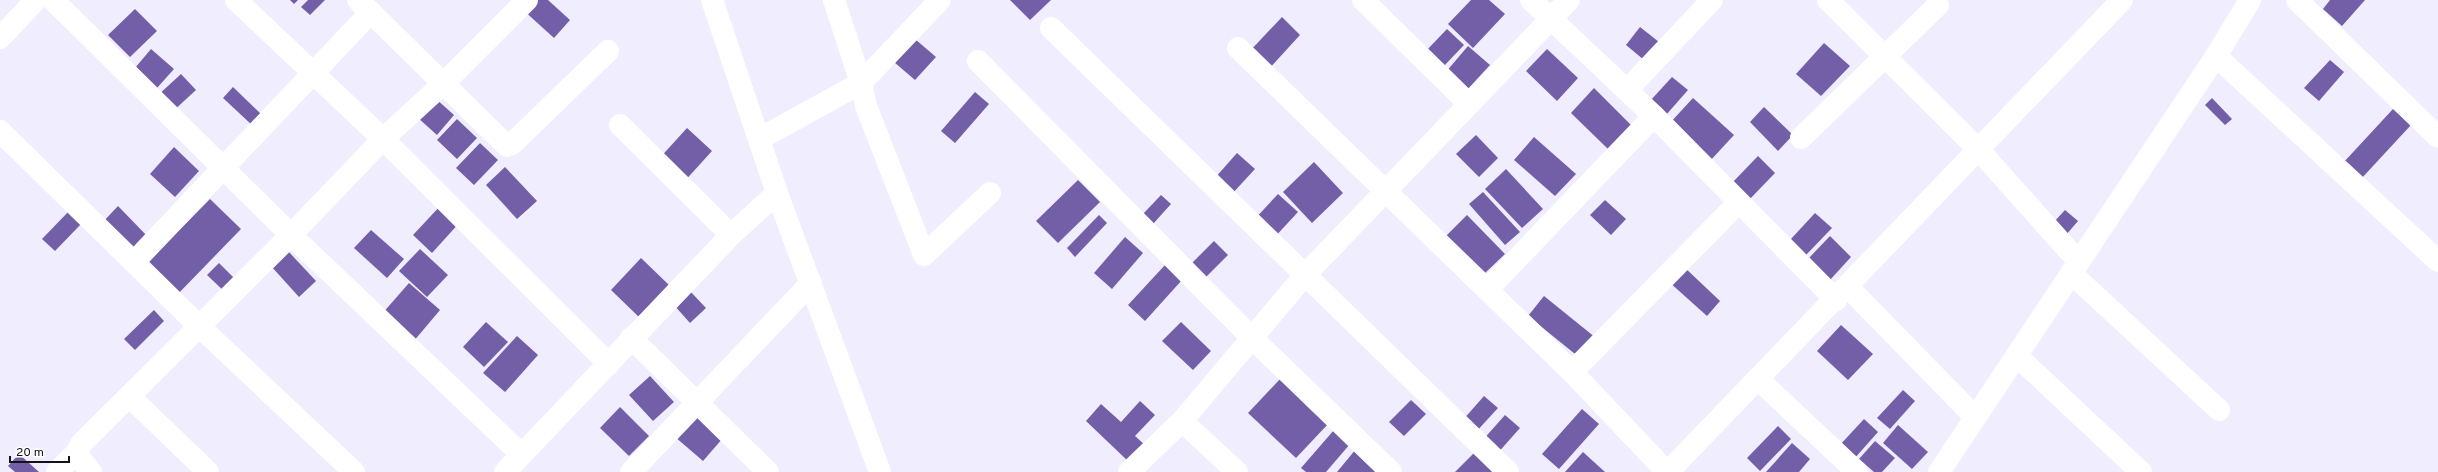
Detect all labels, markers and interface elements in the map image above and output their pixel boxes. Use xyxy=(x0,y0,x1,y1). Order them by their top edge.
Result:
scale bar xyxy=(10,438,69,464)
text: 20 m xyxy=(16,445,44,461)

